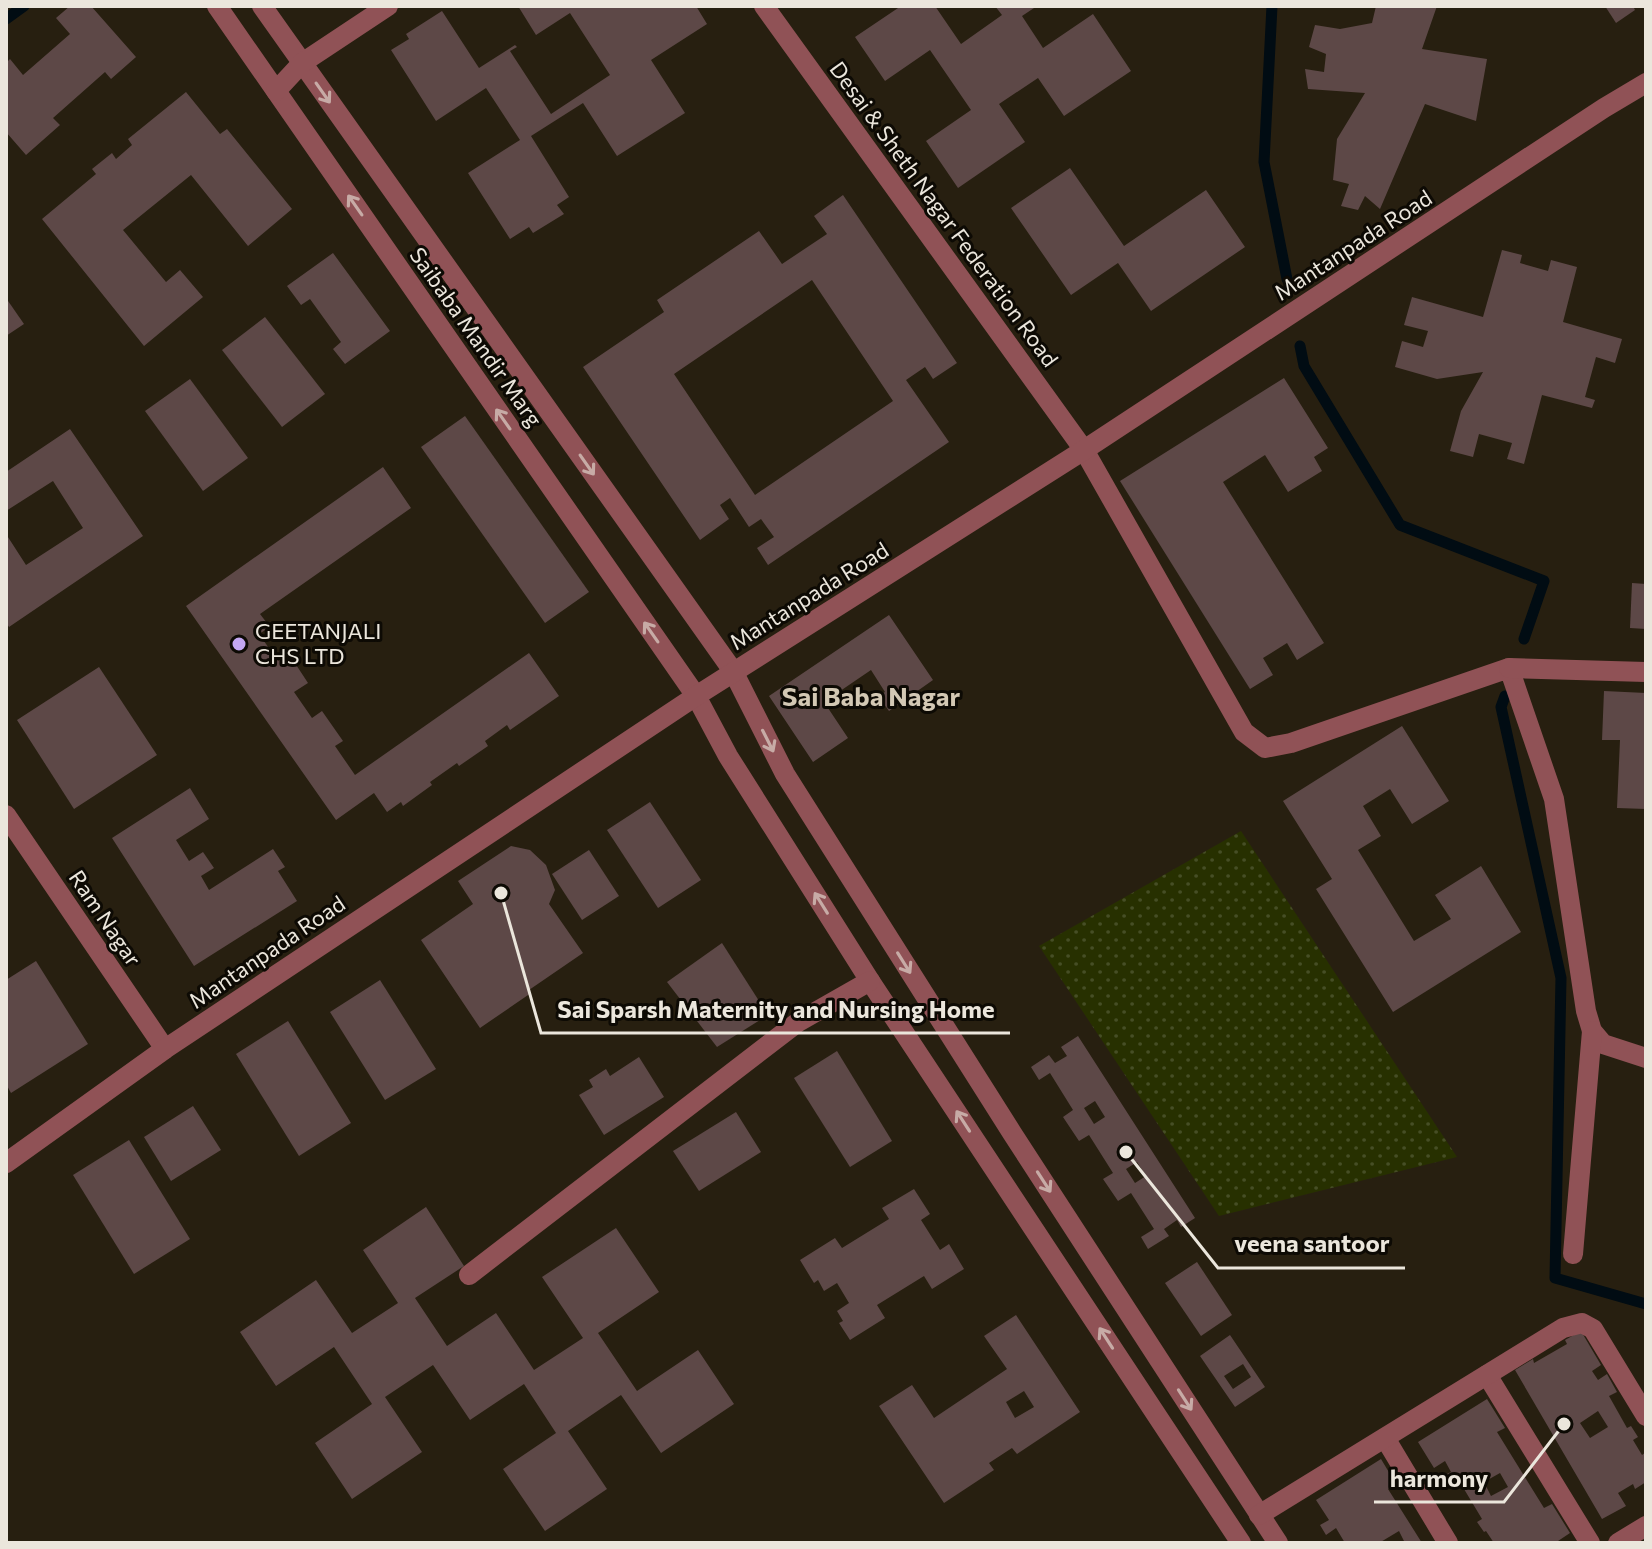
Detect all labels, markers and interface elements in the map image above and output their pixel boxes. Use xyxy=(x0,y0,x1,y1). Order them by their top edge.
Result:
street label: Desai & Sheth Nagar Federation Road xyxy=(824,56,1064,372)
one-way arrow xyxy=(315,81,331,103)
street label: Mantanpada Road xyxy=(1269,184,1437,306)
one-way arrow xyxy=(347,194,363,216)
street label: Saibaba Mandir Marg xyxy=(404,242,549,432)
one-way arrow xyxy=(495,408,511,430)
one-way arrow xyxy=(579,453,595,475)
street label: Mantanpada Road xyxy=(724,536,893,655)
place label: GEETANJALI CHS LTD xyxy=(255,617,382,669)
one-way arrow xyxy=(643,622,659,644)
marker: GEETANJALI CHS LTD xyxy=(230,635,248,653)
district label: Sai Baba Nagar xyxy=(782,680,960,711)
one-way arrow xyxy=(761,729,776,753)
street label: Ram Nagar xyxy=(64,865,147,971)
street label: Mantanpada Road xyxy=(184,889,350,1014)
one-way arrow xyxy=(812,892,828,915)
one-way arrow xyxy=(896,951,912,974)
callout: Sai Sparsh Maternity and Nursing Home xyxy=(541,985,1010,1033)
text: Sai Sparsh Maternity and Nursing Home xyxy=(557,994,995,1023)
one-way arrow xyxy=(955,1110,971,1132)
one-way arrow xyxy=(1036,1170,1052,1193)
callout: veena santoor xyxy=(1218,1220,1405,1268)
text: veena santoor xyxy=(1234,1228,1390,1257)
one-way arrow xyxy=(1098,1327,1114,1349)
one-way arrow xyxy=(1177,1388,1193,1411)
callout: harmony xyxy=(1374,1454,1504,1502)
text: harmony xyxy=(1390,1463,1488,1492)

